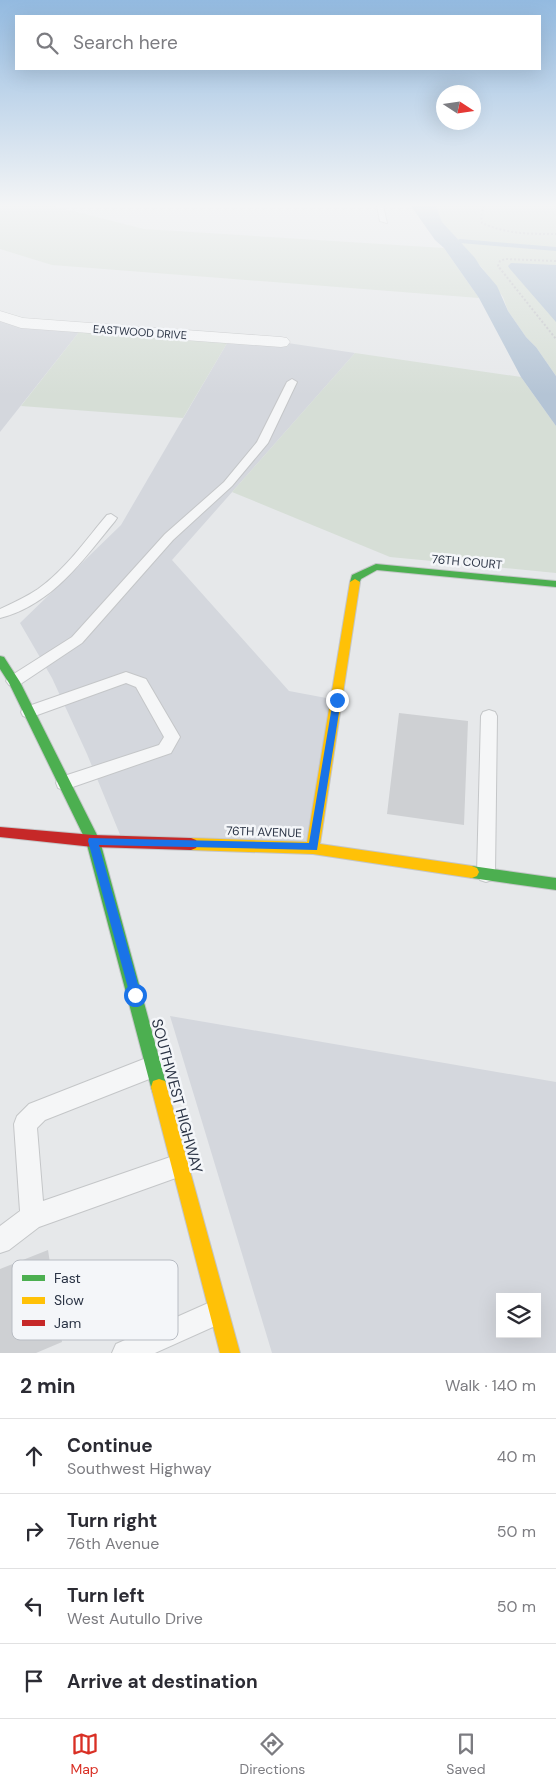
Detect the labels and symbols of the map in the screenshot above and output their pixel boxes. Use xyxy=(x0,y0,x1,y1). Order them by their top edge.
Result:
north arrow xyxy=(436,85,481,130)
street label: EASTWOOD DRIVE xyxy=(93,322,187,342)
street label: 76TH COURT xyxy=(431,551,503,573)
route end xyxy=(326,689,349,712)
street label: 76TH AVENUE xyxy=(226,823,302,841)
route start xyxy=(124,984,147,1007)
street label: SOUTHWEST HIGHWAY xyxy=(147,1017,207,1176)
legend xyxy=(12,1260,178,1340)
text: Fast xyxy=(54,1269,81,1287)
text: Slow xyxy=(54,1291,84,1309)
text: Jam xyxy=(54,1314,81,1332)

